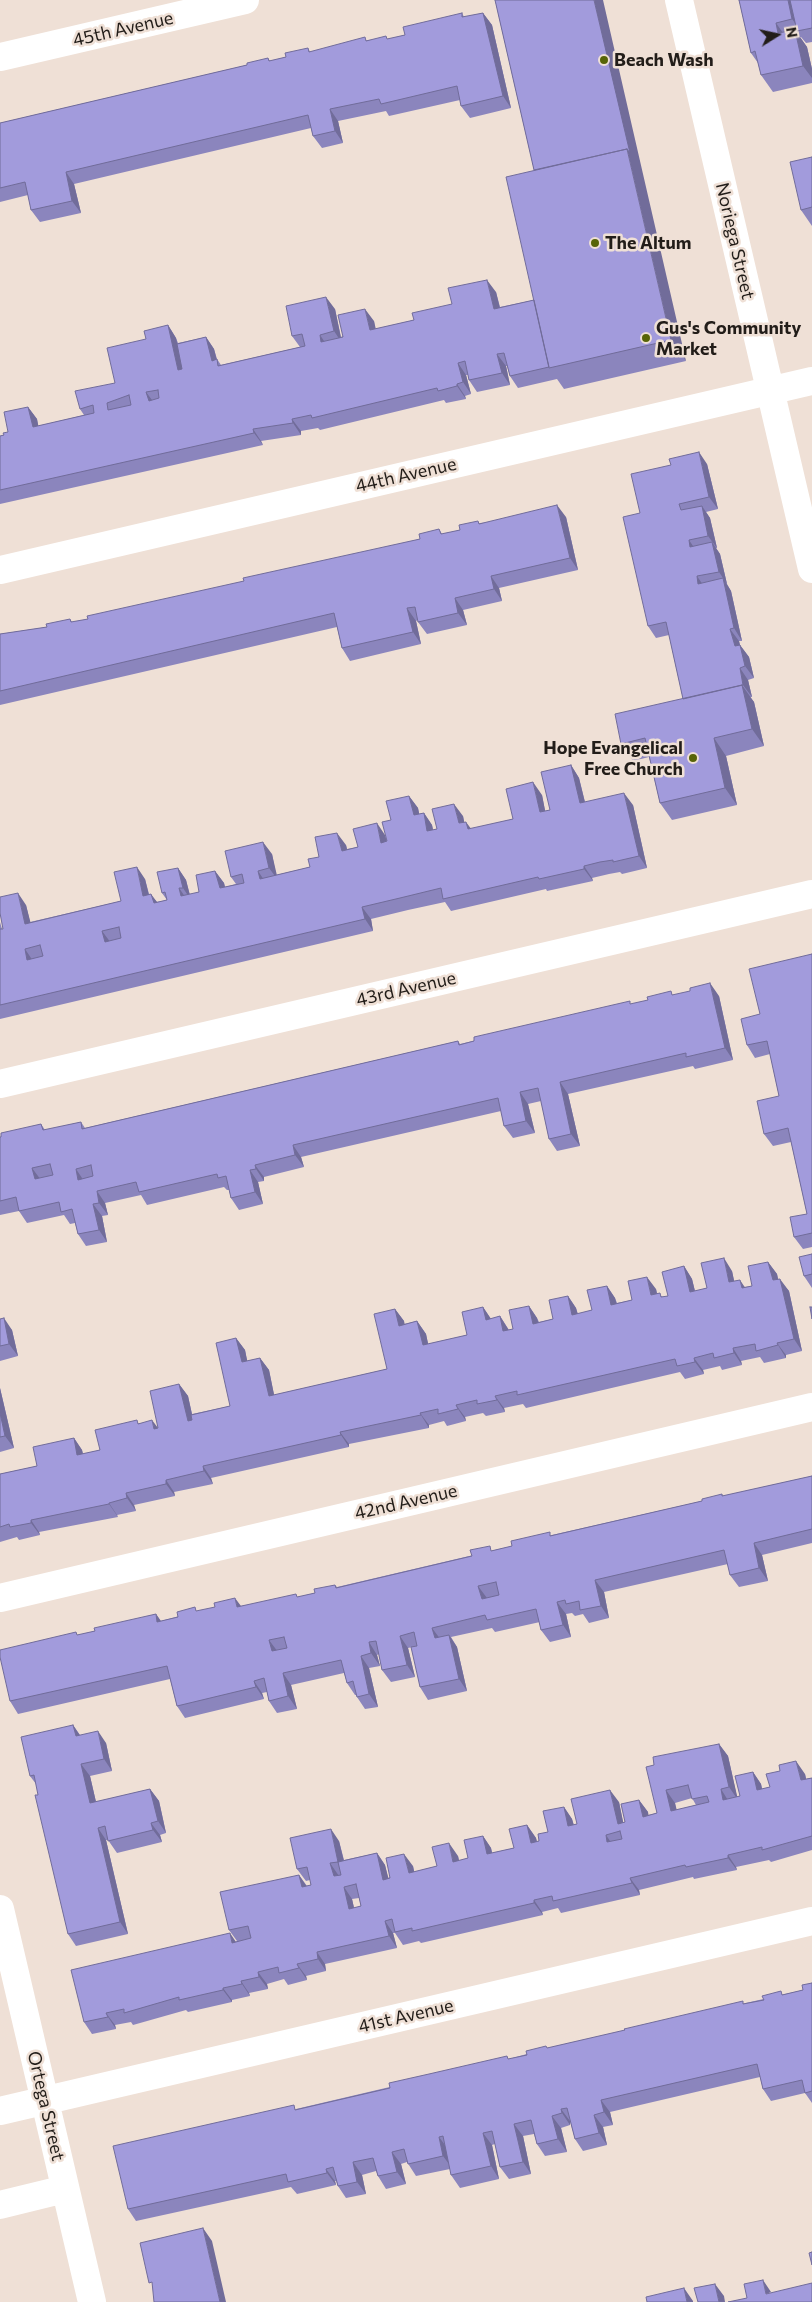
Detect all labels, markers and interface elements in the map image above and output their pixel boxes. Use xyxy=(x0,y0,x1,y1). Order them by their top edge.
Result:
street label: 45th Avenue xyxy=(71,7,175,51)
north arrow xyxy=(752,10,802,60)
text: N xyxy=(783,26,802,39)
place label: Beach Wash xyxy=(614,49,714,71)
marker: Beach Wash xyxy=(598,54,610,66)
street label: Noriega Street xyxy=(711,181,759,301)
place label: The Altum xyxy=(605,232,691,254)
marker: The Altum xyxy=(589,237,601,249)
place label: Gus's Community Market xyxy=(656,317,801,359)
marker: Gus's Community Market xyxy=(640,332,652,344)
street label: 44th Avenue xyxy=(354,453,458,497)
place label: Hope Evangelical Free Church xyxy=(543,737,683,780)
marker: Hope Evangelical Free Church xyxy=(687,752,699,764)
street label: 43rd Avenue xyxy=(354,967,458,1011)
street label: 42nd Avenue xyxy=(353,1480,459,1524)
street label: 41st Avenue xyxy=(356,1995,456,2037)
street label: Ortega Street xyxy=(23,2049,69,2163)

